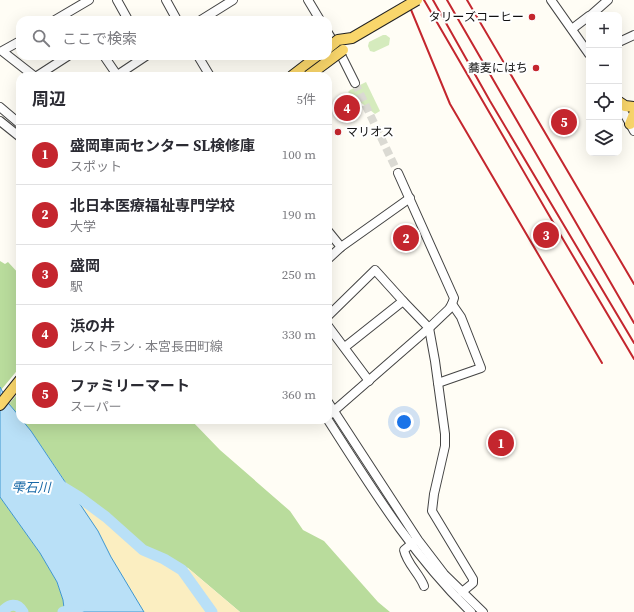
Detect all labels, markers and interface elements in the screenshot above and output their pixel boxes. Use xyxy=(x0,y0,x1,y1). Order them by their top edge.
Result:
place label: タリーズコーヒー xyxy=(429,9,524,25)
marker: タリーズコーヒー xyxy=(527,12,537,22)
map controls xyxy=(586,12,622,156)
button: + xyxy=(586,12,622,48)
search box xyxy=(16,16,332,60)
icon: search xyxy=(30,27,52,49)
text: ここで検索 xyxy=(62,28,137,49)
button: − xyxy=(586,48,622,84)
place label: 蕎麦にはち xyxy=(468,60,528,76)
marker: 蕎麦にはち xyxy=(531,63,541,73)
button: locate xyxy=(586,84,622,120)
text: 周辺 xyxy=(32,87,66,111)
text: 5件 xyxy=(296,91,316,108)
pin: 4 xyxy=(334,93,360,123)
pin: 5 xyxy=(551,107,577,137)
button: layers xyxy=(586,120,622,156)
place label: マリオス xyxy=(346,124,394,140)
marker: マリオス xyxy=(333,127,343,137)
text: 盛岡車両センター SL検修庫 xyxy=(70,135,255,156)
text: 1 xyxy=(41,146,49,163)
text: 100 m xyxy=(282,146,316,163)
text: スポット xyxy=(70,158,122,175)
text: 北日本医療福祉専門学校 xyxy=(70,195,235,216)
text: 2 xyxy=(41,206,49,223)
text: 190 m xyxy=(282,206,316,223)
text: 大学 xyxy=(70,218,96,235)
pin: 3 xyxy=(533,220,559,250)
pin: 2 xyxy=(393,223,419,253)
text: 盛岡 xyxy=(70,255,100,276)
text: 3 xyxy=(41,266,49,283)
text: 250 m xyxy=(282,266,316,283)
text: 駅 xyxy=(70,278,83,295)
text: 浜の井 xyxy=(70,315,115,336)
text: 4 xyxy=(41,326,49,343)
text: 330 m xyxy=(282,326,316,343)
text: レストラン · 本宮長田町線 xyxy=(70,338,223,355)
text: ファミリーマート xyxy=(70,375,190,396)
text: 5 xyxy=(41,386,49,403)
text: 360 m xyxy=(282,386,316,403)
text: スーパー xyxy=(70,398,122,415)
your location xyxy=(394,412,414,432)
pin: 1 xyxy=(488,428,514,458)
water label: 雫石川 xyxy=(11,479,52,496)

